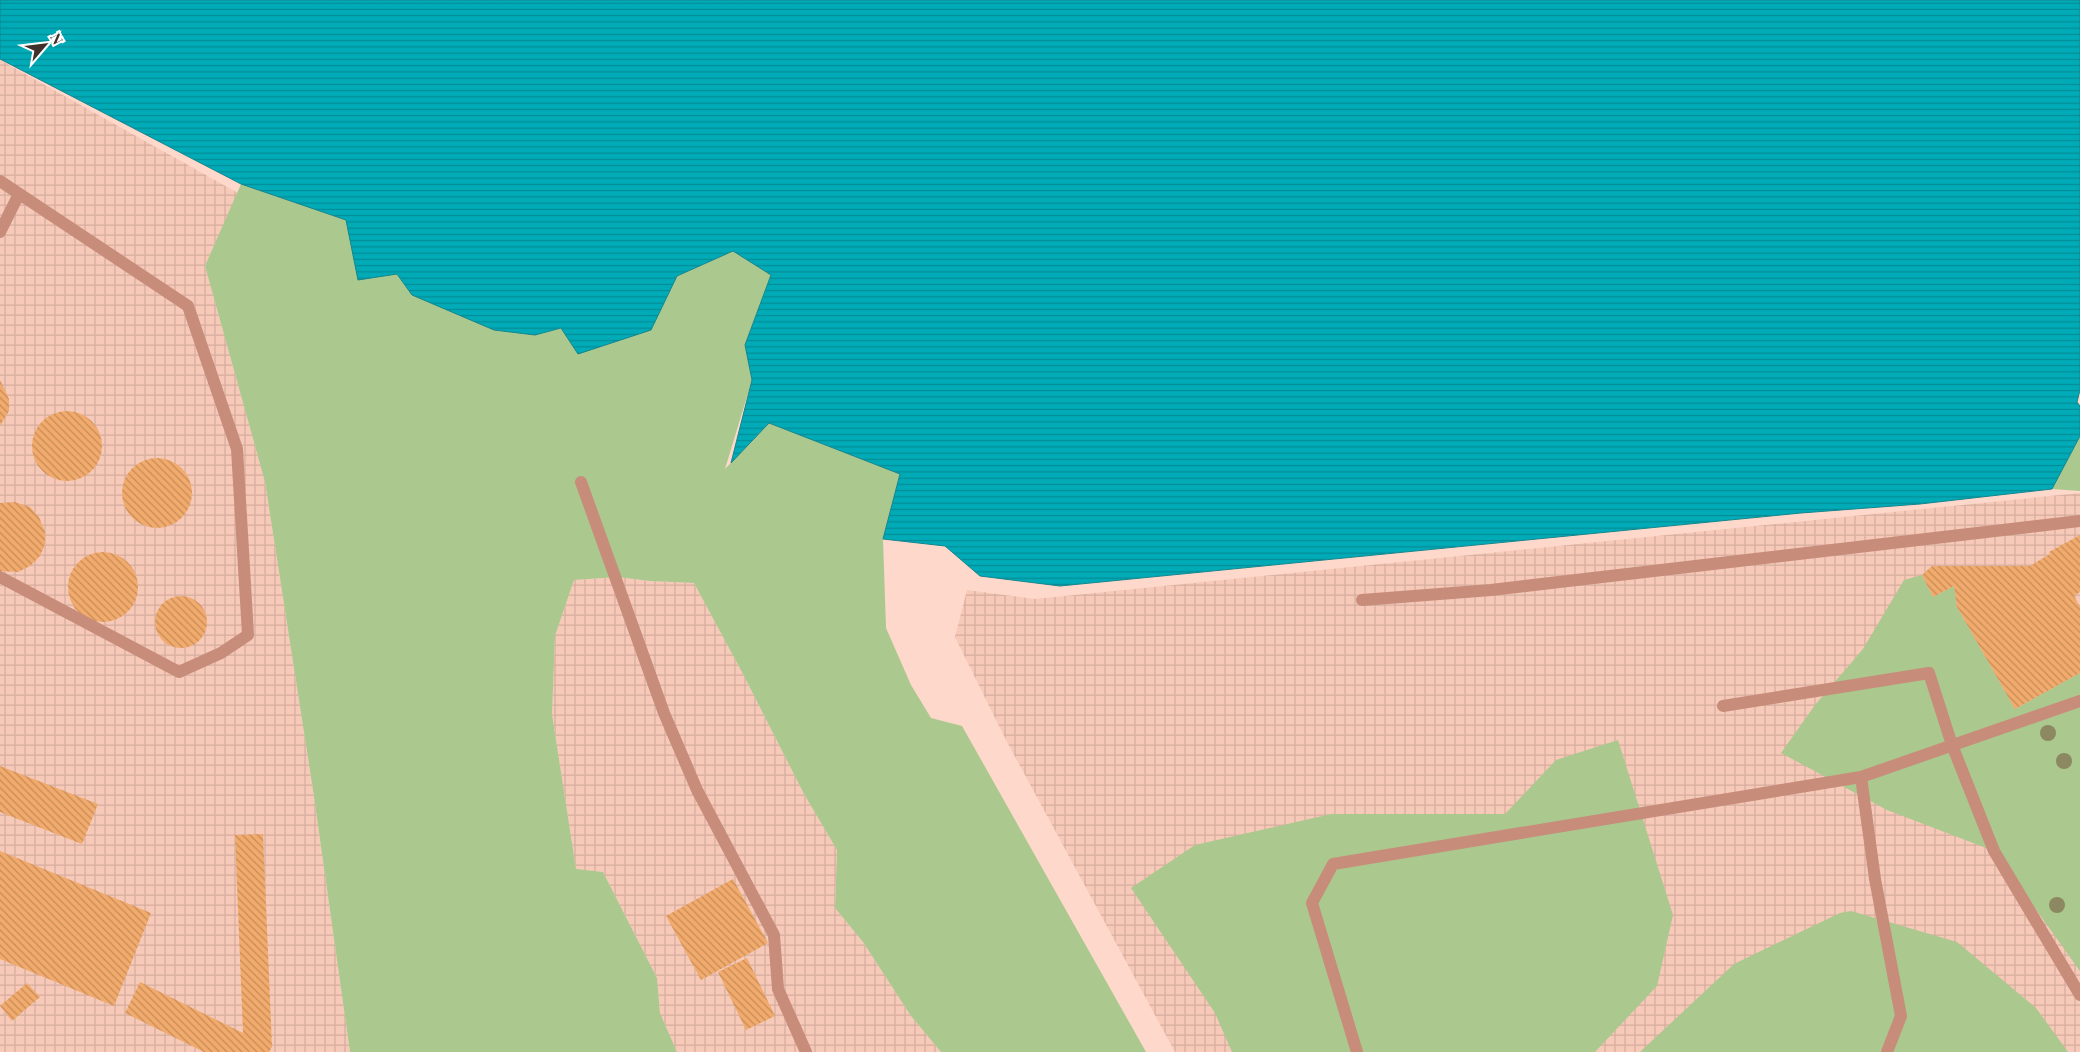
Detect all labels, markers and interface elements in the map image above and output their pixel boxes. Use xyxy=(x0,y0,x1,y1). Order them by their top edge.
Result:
north arrow xyxy=(20,20,70,70)
text: N xyxy=(46,30,68,48)

